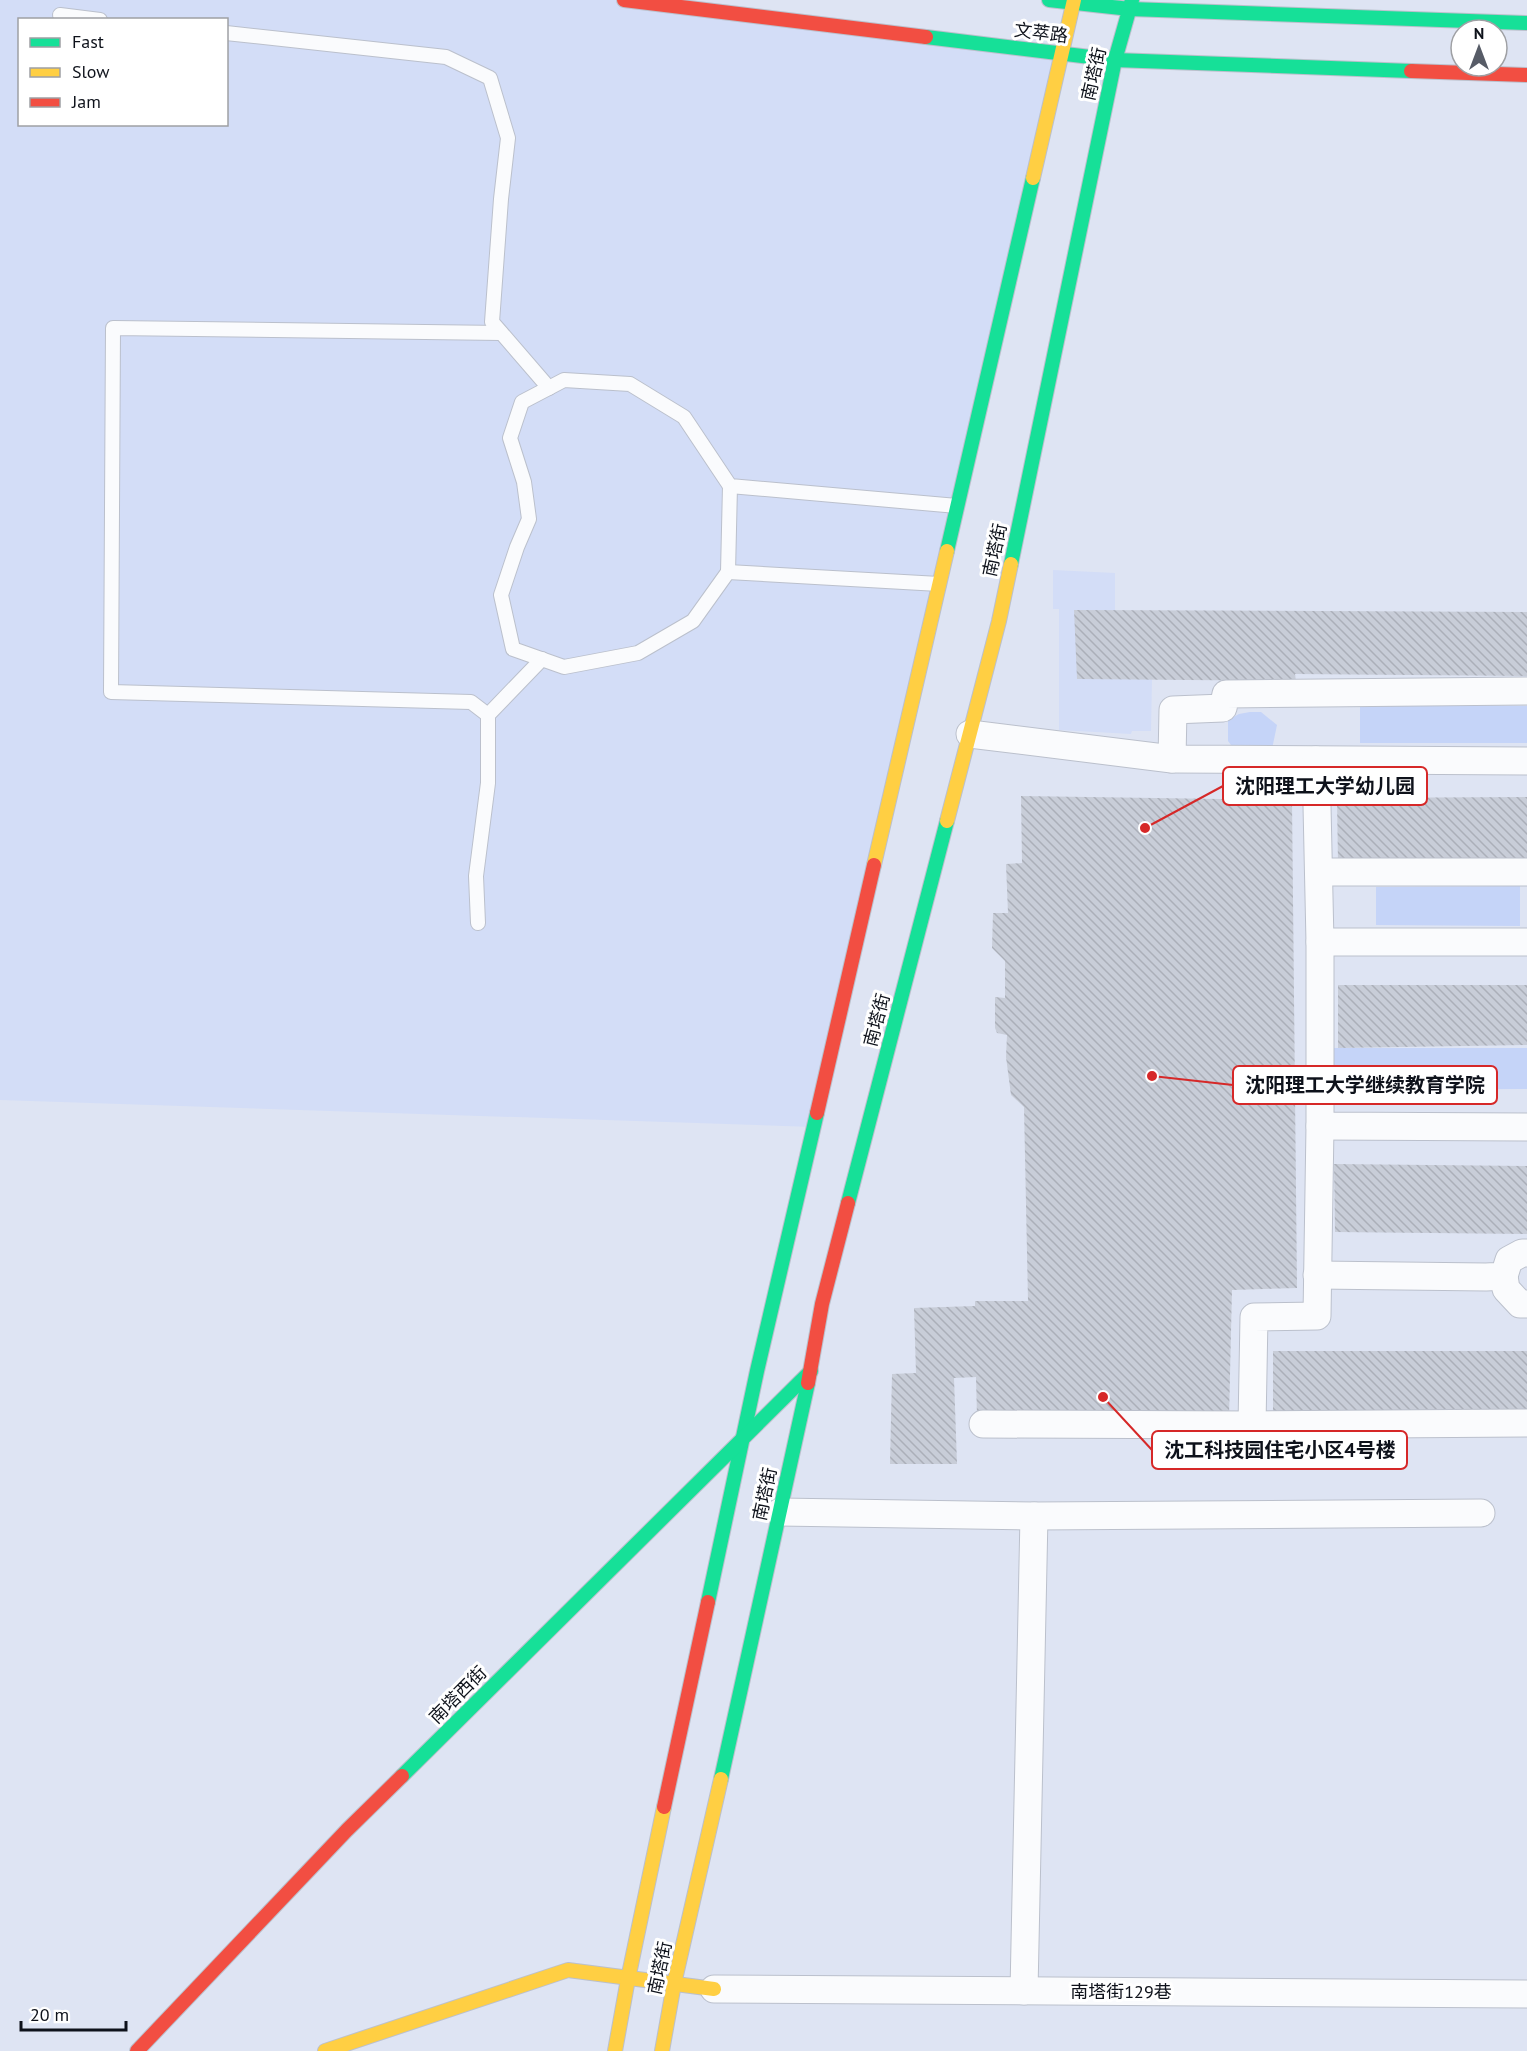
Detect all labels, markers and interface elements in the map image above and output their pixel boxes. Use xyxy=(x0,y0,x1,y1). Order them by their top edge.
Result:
legend xyxy=(18,18,228,126)
street label: 文萃路 xyxy=(1013,18,1069,47)
north arrow xyxy=(1449,18,1509,78)
text: N xyxy=(1474,23,1484,43)
text: Fast xyxy=(72,30,104,53)
street label: 南塔街 xyxy=(1076,45,1111,103)
text: Slow xyxy=(72,60,110,83)
text: Jam xyxy=(71,90,101,113)
street label: 南塔街 xyxy=(978,521,1011,579)
callout: 沈阳理工大学幼儿园 xyxy=(1223,767,1427,805)
text: 沈阳理工大学幼儿园 xyxy=(1235,773,1415,799)
street label: 南塔街 xyxy=(858,991,895,1049)
callout: 沈阳理工大学继续教育学院 xyxy=(1233,1066,1497,1104)
text: 沈阳理工大学继续教育学院 xyxy=(1245,1072,1485,1098)
callout: 沈工科技园住宅小区4号楼 xyxy=(1152,1431,1407,1469)
text: 沈工科技园住宅小区4号楼 xyxy=(1164,1437,1396,1463)
street label: 南塔街 xyxy=(748,1465,781,1523)
street label: 南塔西街 xyxy=(424,1661,491,1728)
street label: 南塔街 xyxy=(643,1939,676,1997)
street label: 南塔街129巷 xyxy=(1070,1980,1172,2003)
scale bar xyxy=(21,1994,126,2032)
text: 20 m xyxy=(30,2003,69,2026)

